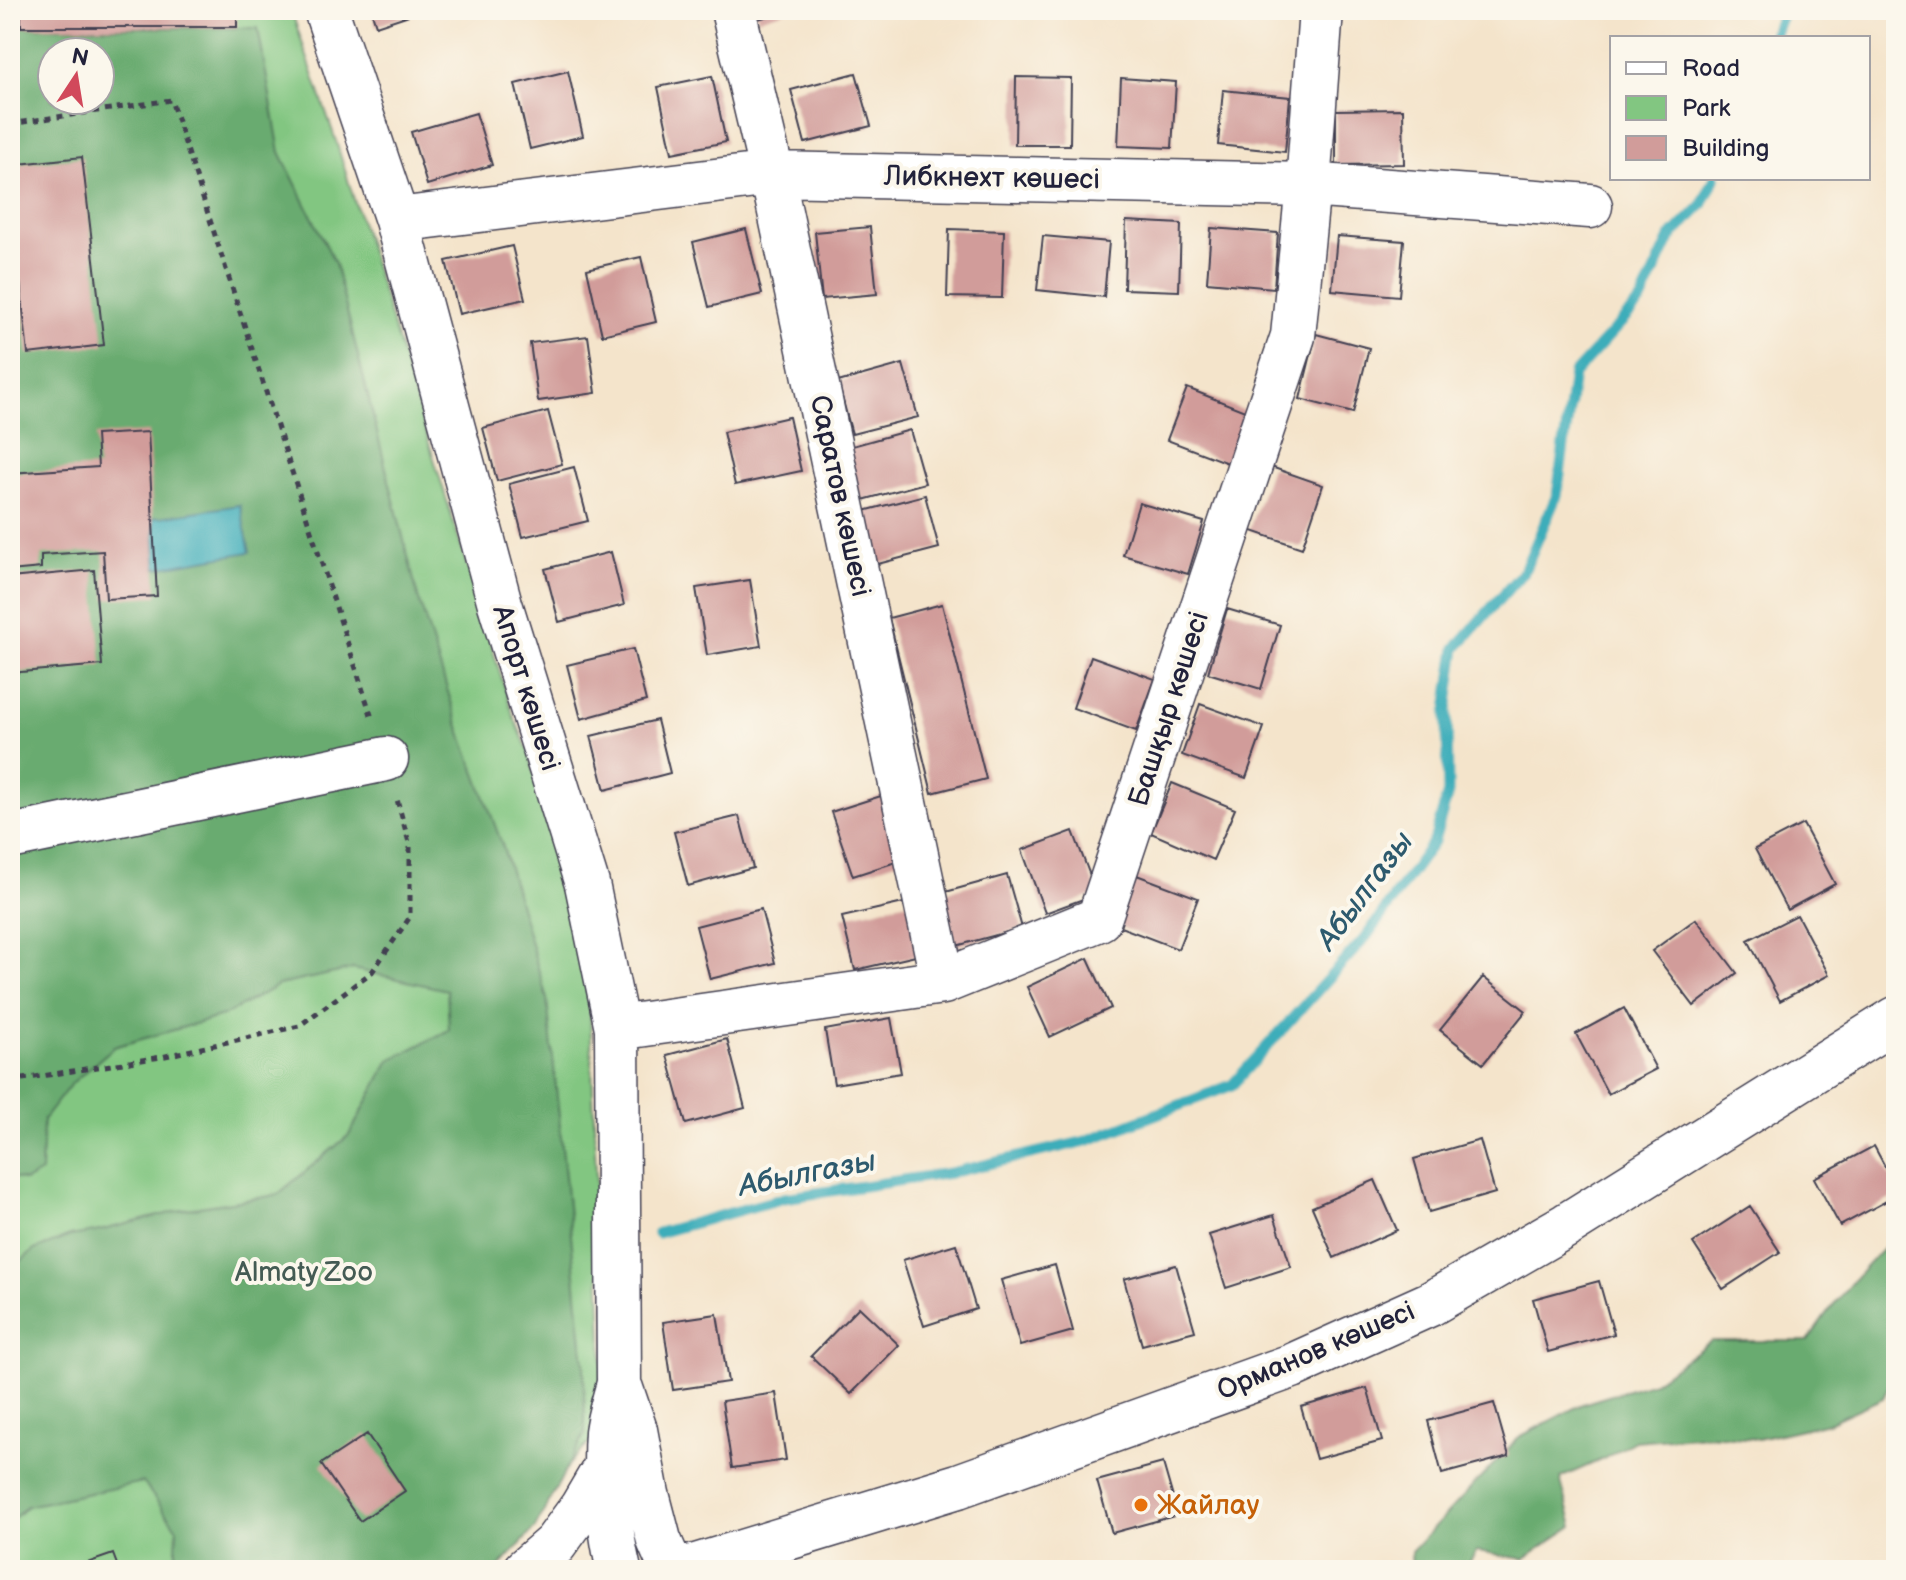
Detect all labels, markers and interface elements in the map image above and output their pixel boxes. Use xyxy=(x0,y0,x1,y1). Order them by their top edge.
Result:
north arrow xyxy=(36,36,116,116)
legend xyxy=(1610,36,1870,180)
text: N xyxy=(69,43,91,73)
text: Road xyxy=(1682,54,1740,83)
text: Park xyxy=(1682,94,1730,123)
text: Building xyxy=(1682,134,1769,163)
street label: Либкнехт көшесі xyxy=(883,160,1100,196)
street label: Саратов көшесі xyxy=(803,392,877,600)
street label: Апорт көшесі xyxy=(485,600,567,775)
street label: Башқыр көшесі xyxy=(1122,607,1216,811)
water label: Абылгазы xyxy=(1308,824,1421,959)
water label: Абылгазы xyxy=(734,1143,879,1205)
park label: Almaty Zoo xyxy=(235,1256,373,1289)
street label: Орманов көшесі xyxy=(1212,1295,1420,1407)
place label: Жайлау xyxy=(1157,1489,1260,1522)
marker: Жайлау xyxy=(1132,1496,1150,1514)

